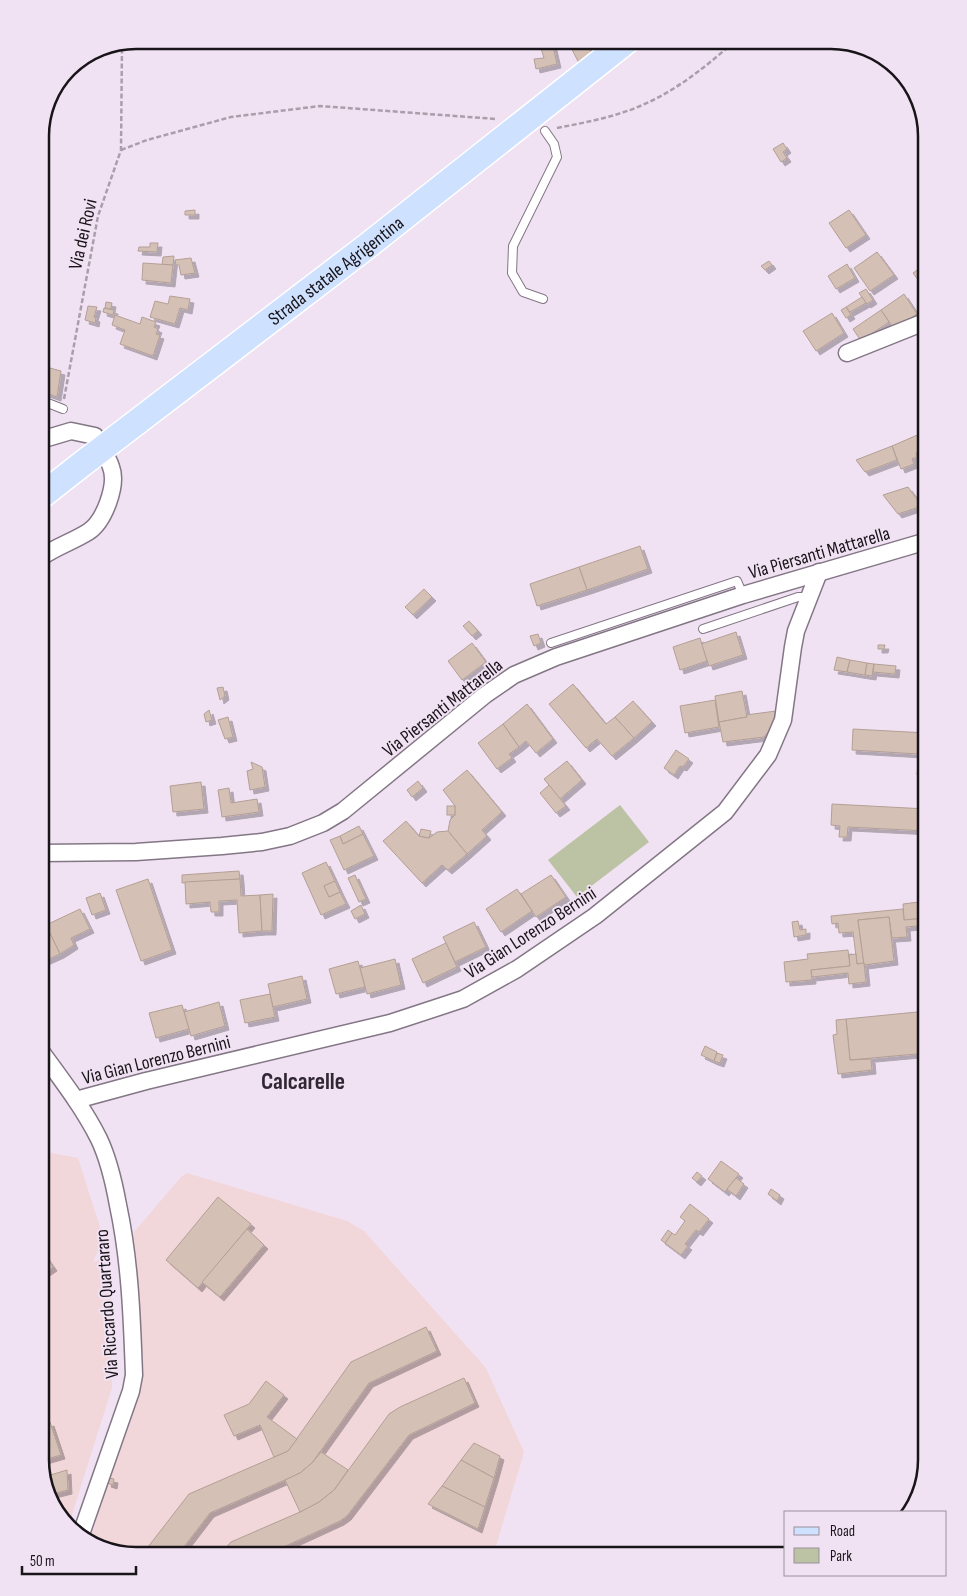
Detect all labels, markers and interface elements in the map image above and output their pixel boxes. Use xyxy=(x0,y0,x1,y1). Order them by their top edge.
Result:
street label: Via dei Rovi xyxy=(64,197,103,272)
street label: Strada statale Agrigentina xyxy=(264,212,409,331)
street label: Via Piersanti Mattarella xyxy=(746,522,893,585)
street label: Via Piersanti Mattarella xyxy=(378,654,508,762)
street label: Via Gian Lorenzo Bernini xyxy=(461,882,601,984)
street label: Via Gian Lorenzo Bernini xyxy=(80,1031,233,1090)
district label: Calcarelle xyxy=(261,1067,345,1096)
street label: Via Riccardo Quartararo xyxy=(91,1228,124,1379)
legend xyxy=(784,1511,947,1576)
text: Road xyxy=(830,1522,855,1541)
scale bar xyxy=(22,1544,136,1576)
text: Park xyxy=(830,1547,852,1566)
text: 50 m xyxy=(30,1552,55,1571)

